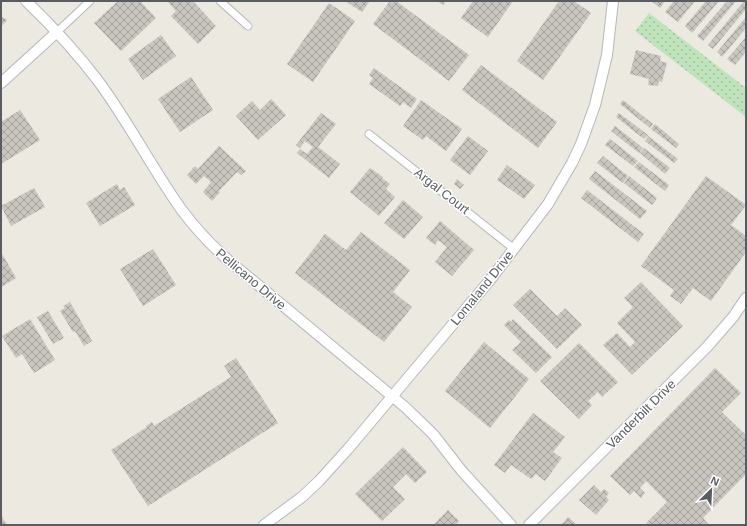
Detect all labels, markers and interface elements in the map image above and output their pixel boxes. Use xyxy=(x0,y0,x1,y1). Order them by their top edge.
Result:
street label: Argal Court xyxy=(411,165,473,217)
street label: Pellicano Drive xyxy=(213,245,289,313)
street label: Lomaland Drive xyxy=(448,248,516,328)
street label: Vanderbilt Drive xyxy=(603,376,679,452)
north arrow xyxy=(691,470,731,510)
text: N xyxy=(709,474,721,488)

